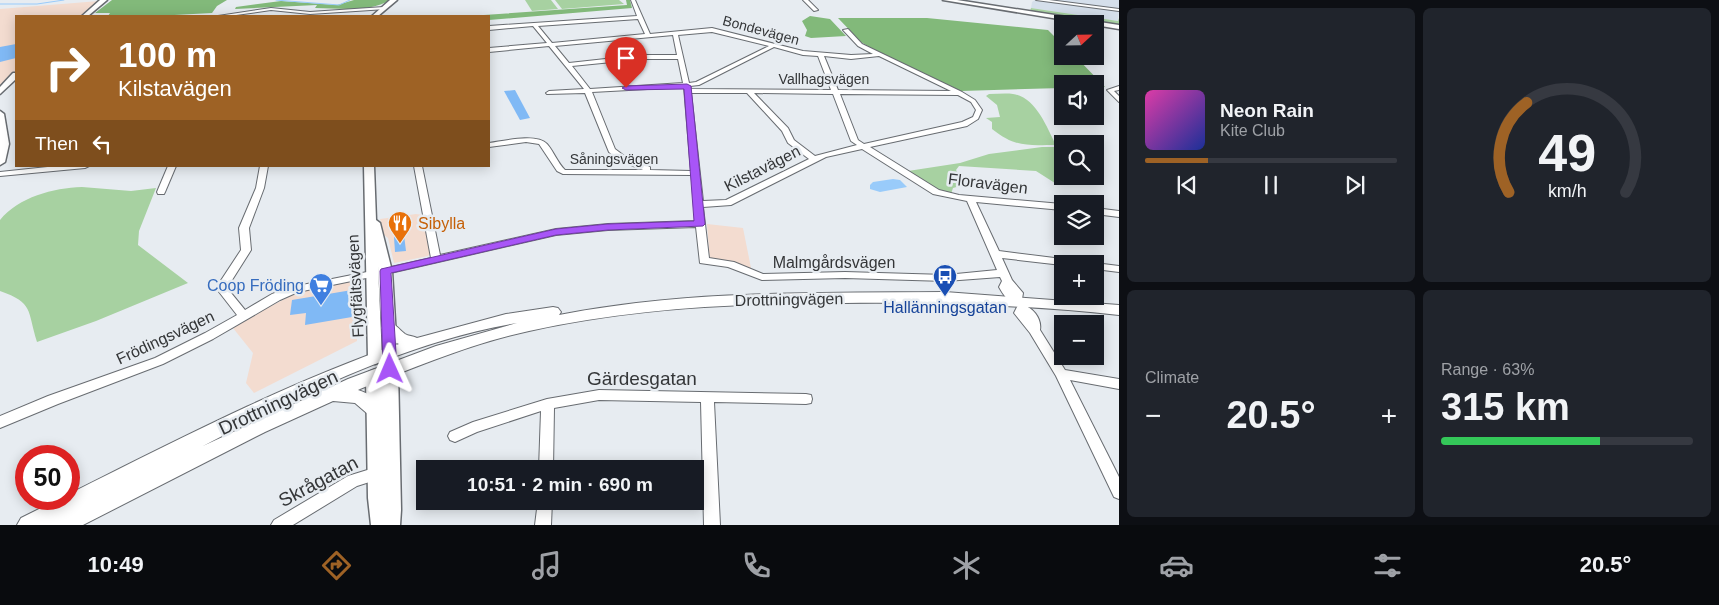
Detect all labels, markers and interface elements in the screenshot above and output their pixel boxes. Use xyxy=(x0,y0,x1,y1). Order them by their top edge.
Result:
street label: Bondevägen xyxy=(721,12,801,48)
north arrow xyxy=(1054,15,1104,65)
map controls xyxy=(1054,15,1104,365)
icon: right xyxy=(35,35,100,100)
text: 100 m xyxy=(118,35,217,74)
pin xyxy=(605,37,647,88)
icon: arrive xyxy=(612,44,640,72)
street label: Vallhagsvägen xyxy=(779,71,869,87)
button: sound xyxy=(1054,75,1104,125)
text: Kilstavägen xyxy=(118,76,232,101)
text: Neon Rain xyxy=(1220,100,1314,121)
text: Kite Club xyxy=(1220,122,1285,139)
text: 49 xyxy=(1538,124,1596,182)
icon: left xyxy=(88,130,116,158)
text: Then xyxy=(35,133,78,154)
button: search xyxy=(1054,135,1104,185)
street label: Kilstavägen xyxy=(722,142,803,195)
street label: Såningsvägen xyxy=(570,151,658,167)
street label: Floravägen xyxy=(947,170,1029,197)
icon: previous xyxy=(1173,171,1201,199)
icon: pause xyxy=(1257,171,1285,199)
icon: next xyxy=(1341,171,1369,199)
text: km/h xyxy=(1548,181,1586,201)
button: layers xyxy=(1054,195,1104,245)
restaurant icon: Sibylla xyxy=(387,210,413,244)
place label: Sibylla xyxy=(418,215,465,232)
street label: Flygfältsvägen xyxy=(344,234,367,338)
street label: Malmgårdsvägen xyxy=(773,254,895,271)
button: + xyxy=(1054,255,1104,305)
bus stop icon: Hallänningsgatan xyxy=(932,263,958,297)
supermarket icon: Coop Fröding xyxy=(308,272,334,306)
place label: Coop Fröding xyxy=(207,277,304,294)
street label: Drottningvägen xyxy=(735,290,843,309)
place label: Hallänningsgatan xyxy=(883,299,1007,316)
street label: Frödingsvägen xyxy=(114,307,217,368)
button: − xyxy=(1054,315,1104,365)
position arrow xyxy=(363,342,415,394)
text: Range · 63% xyxy=(1441,361,1534,378)
street label: Drottningvägen xyxy=(215,366,341,439)
street label: Gärdesgatan xyxy=(587,368,697,389)
text: Climate xyxy=(1145,369,1199,386)
text: 315 km xyxy=(1441,386,1570,428)
text: 20.5° xyxy=(1226,394,1316,436)
text: − xyxy=(1145,400,1161,431)
text: + xyxy=(1381,400,1397,431)
speed limit sign: 50 xyxy=(15,445,80,510)
street label: Skrågatan xyxy=(275,452,361,511)
text: 10:51 · 2 min · 690 m xyxy=(467,474,653,495)
icon: directions xyxy=(319,548,354,583)
icon: music xyxy=(529,548,564,583)
icon: phone xyxy=(739,548,774,583)
icon: climate xyxy=(949,548,984,583)
icon: car xyxy=(1159,548,1194,583)
icon: filters xyxy=(1370,548,1405,583)
text: 10:49 xyxy=(88,552,144,577)
text: 20.5° xyxy=(1580,552,1631,577)

